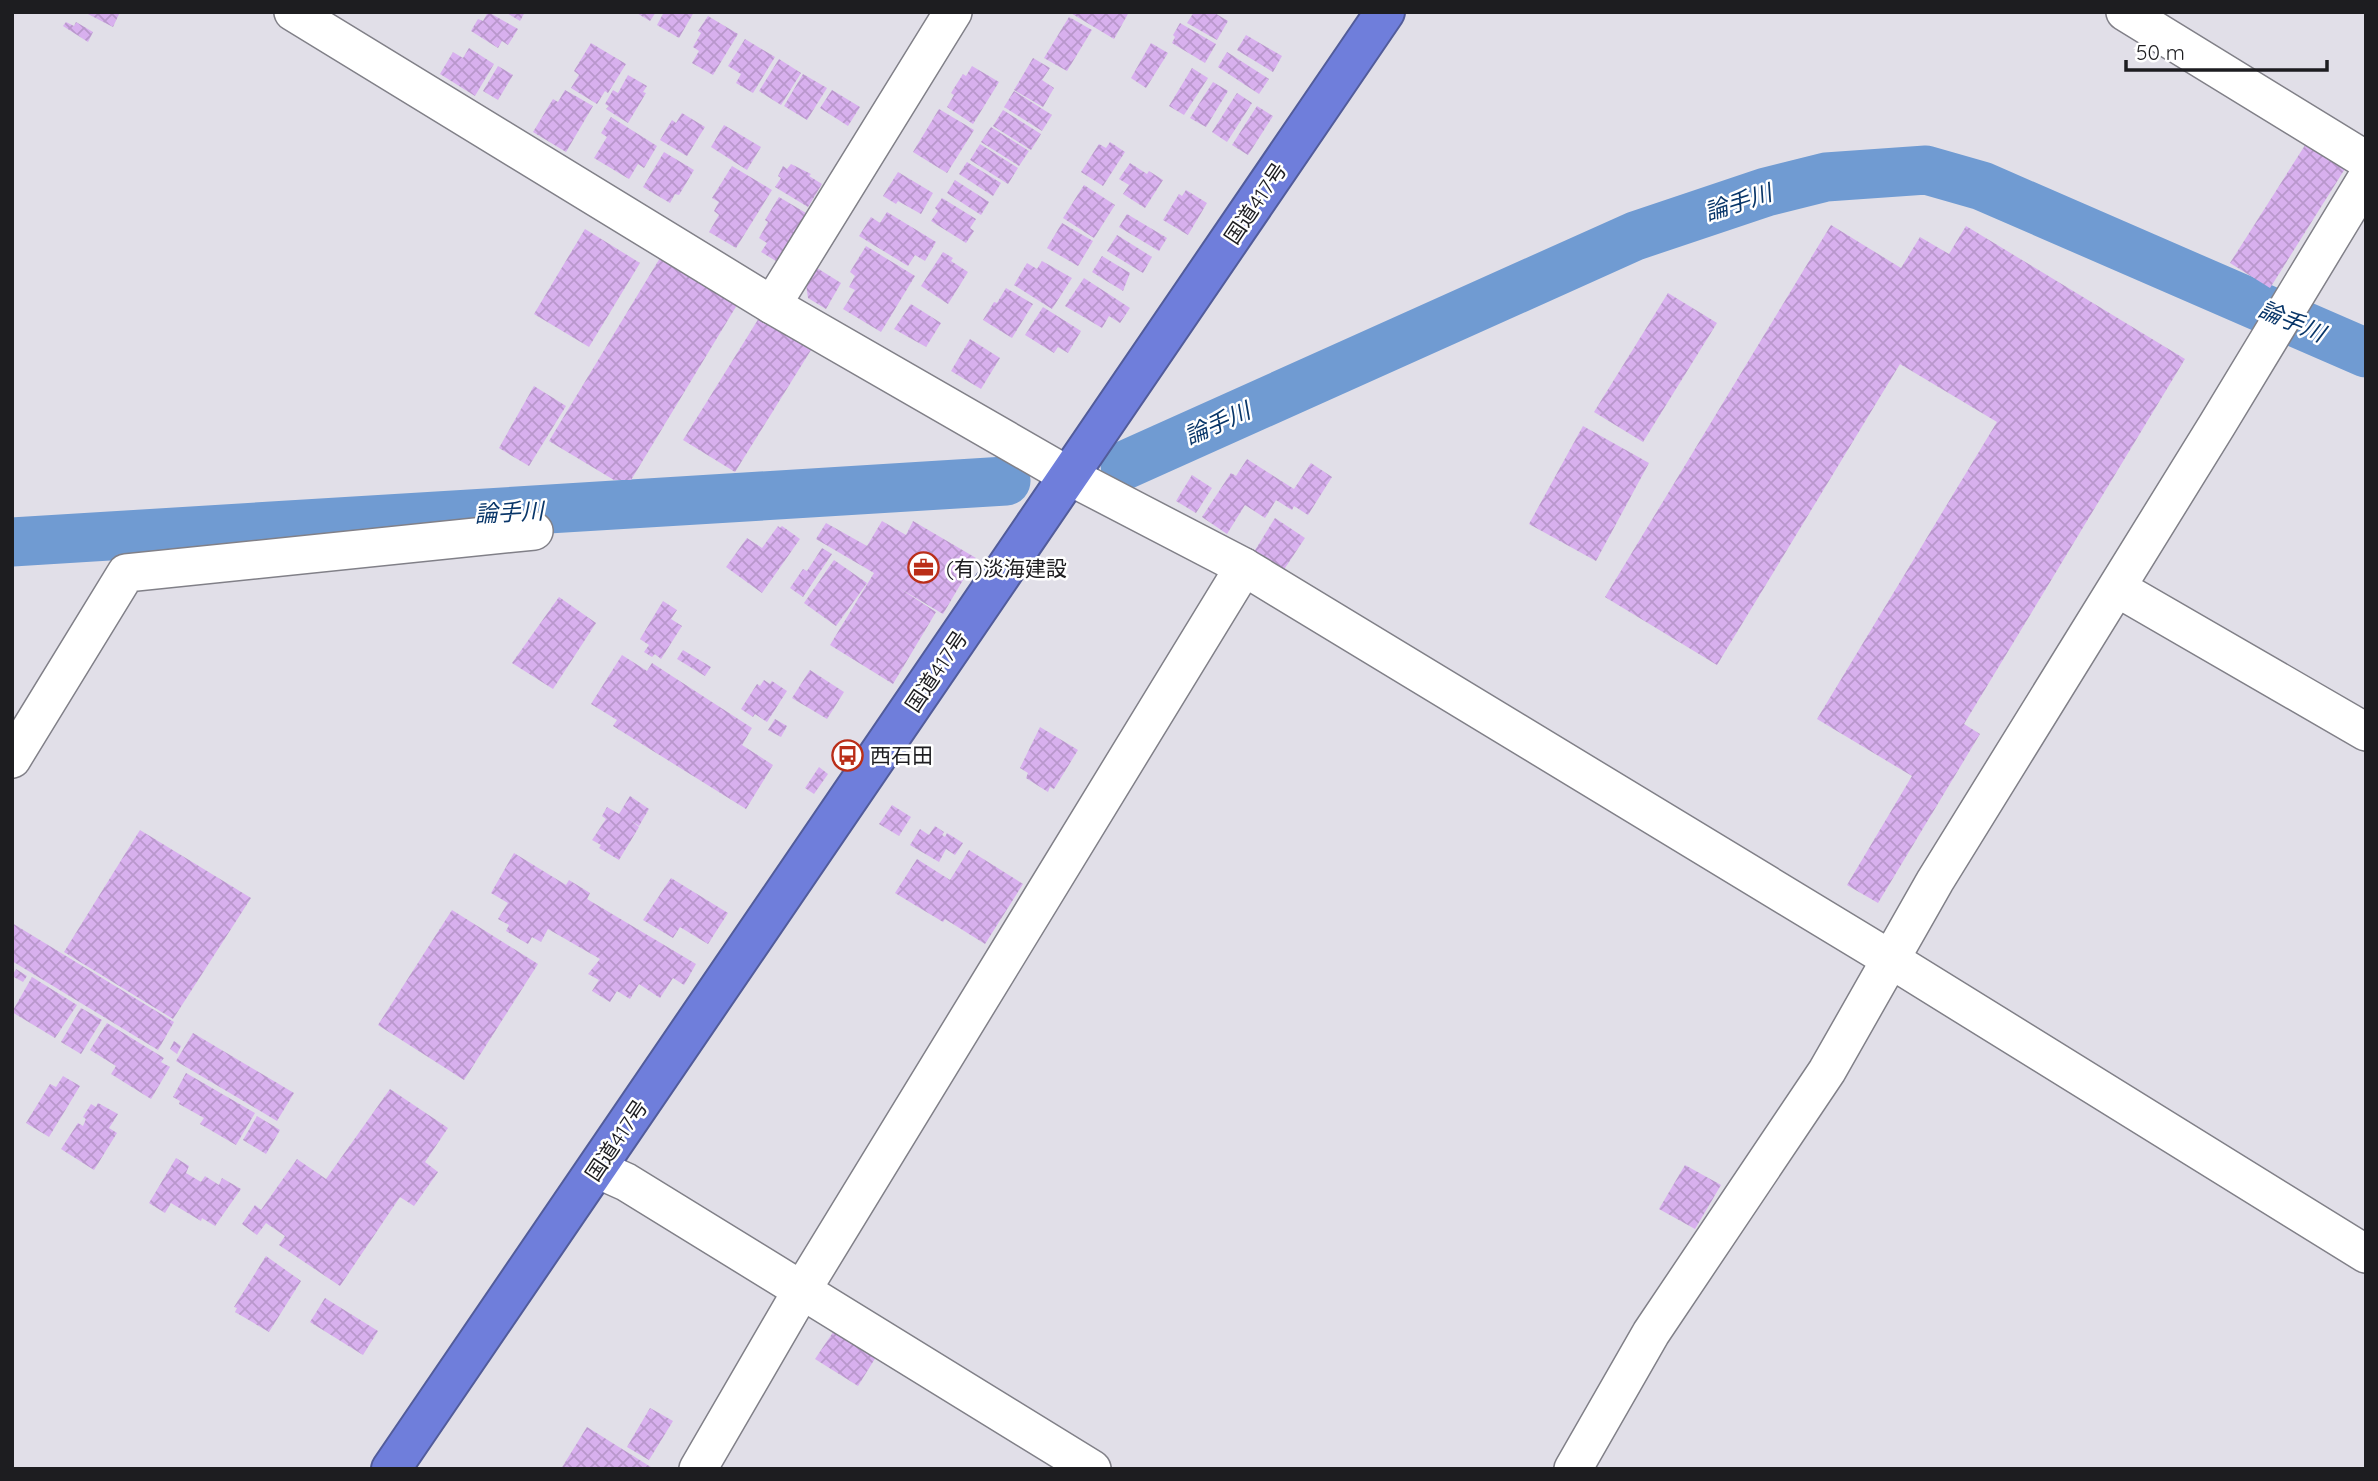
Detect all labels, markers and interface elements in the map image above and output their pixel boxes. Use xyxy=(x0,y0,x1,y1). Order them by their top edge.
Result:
scale bar xyxy=(2126,28,2327,72)
text: 50 m xyxy=(2136,39,2185,65)
street label: 国道417号 xyxy=(1218,157,1292,249)
water label: 論手川 xyxy=(1701,177,1778,226)
water label: 論手川 xyxy=(2255,294,2332,349)
water label: 論手川 xyxy=(1180,395,1257,450)
water label: 論手川 xyxy=(474,496,547,528)
office icon: (有)淡海建設 xyxy=(906,551,940,585)
place label: (有)淡海建設 xyxy=(946,555,1067,581)
street label: 国道417号 xyxy=(899,625,973,717)
bus stop icon: 西石田 xyxy=(830,738,864,772)
place label: 西石田 xyxy=(870,742,933,768)
street label: 国道417号 xyxy=(579,1094,653,1186)

